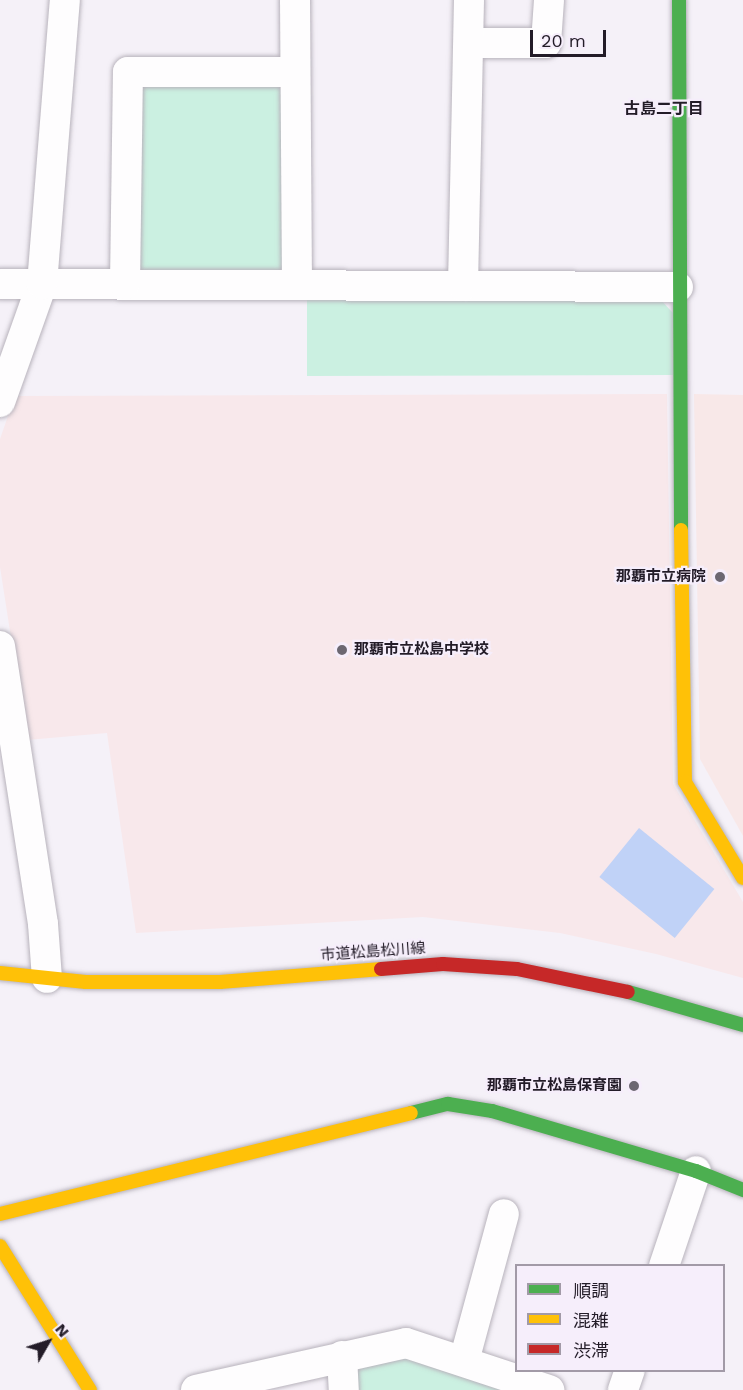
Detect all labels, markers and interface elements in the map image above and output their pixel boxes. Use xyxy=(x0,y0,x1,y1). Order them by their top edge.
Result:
scale bar xyxy=(533,18,610,56)
text: 20 m xyxy=(541,30,586,51)
district label: 古島二丁目 xyxy=(624,99,704,119)
place label: 那覇市立病院 xyxy=(616,568,706,586)
marker: 那覇市立病院 xyxy=(711,568,729,586)
place label: 那覇市立松島中学校 xyxy=(354,641,489,659)
marker: 那覇市立松島中学校 xyxy=(335,643,349,657)
street label: 市道松島松川線 xyxy=(320,939,426,965)
place label: 那覇市立松島保育園 xyxy=(487,1077,622,1095)
marker: 那覇市立松島保育園 xyxy=(627,1079,641,1093)
legend xyxy=(515,1264,725,1372)
text: 順調 xyxy=(573,1280,609,1301)
text: 混雑 xyxy=(573,1310,609,1331)
north arrow xyxy=(18,1312,78,1372)
text: N xyxy=(51,1320,73,1341)
text: 渋滞 xyxy=(573,1340,609,1361)

